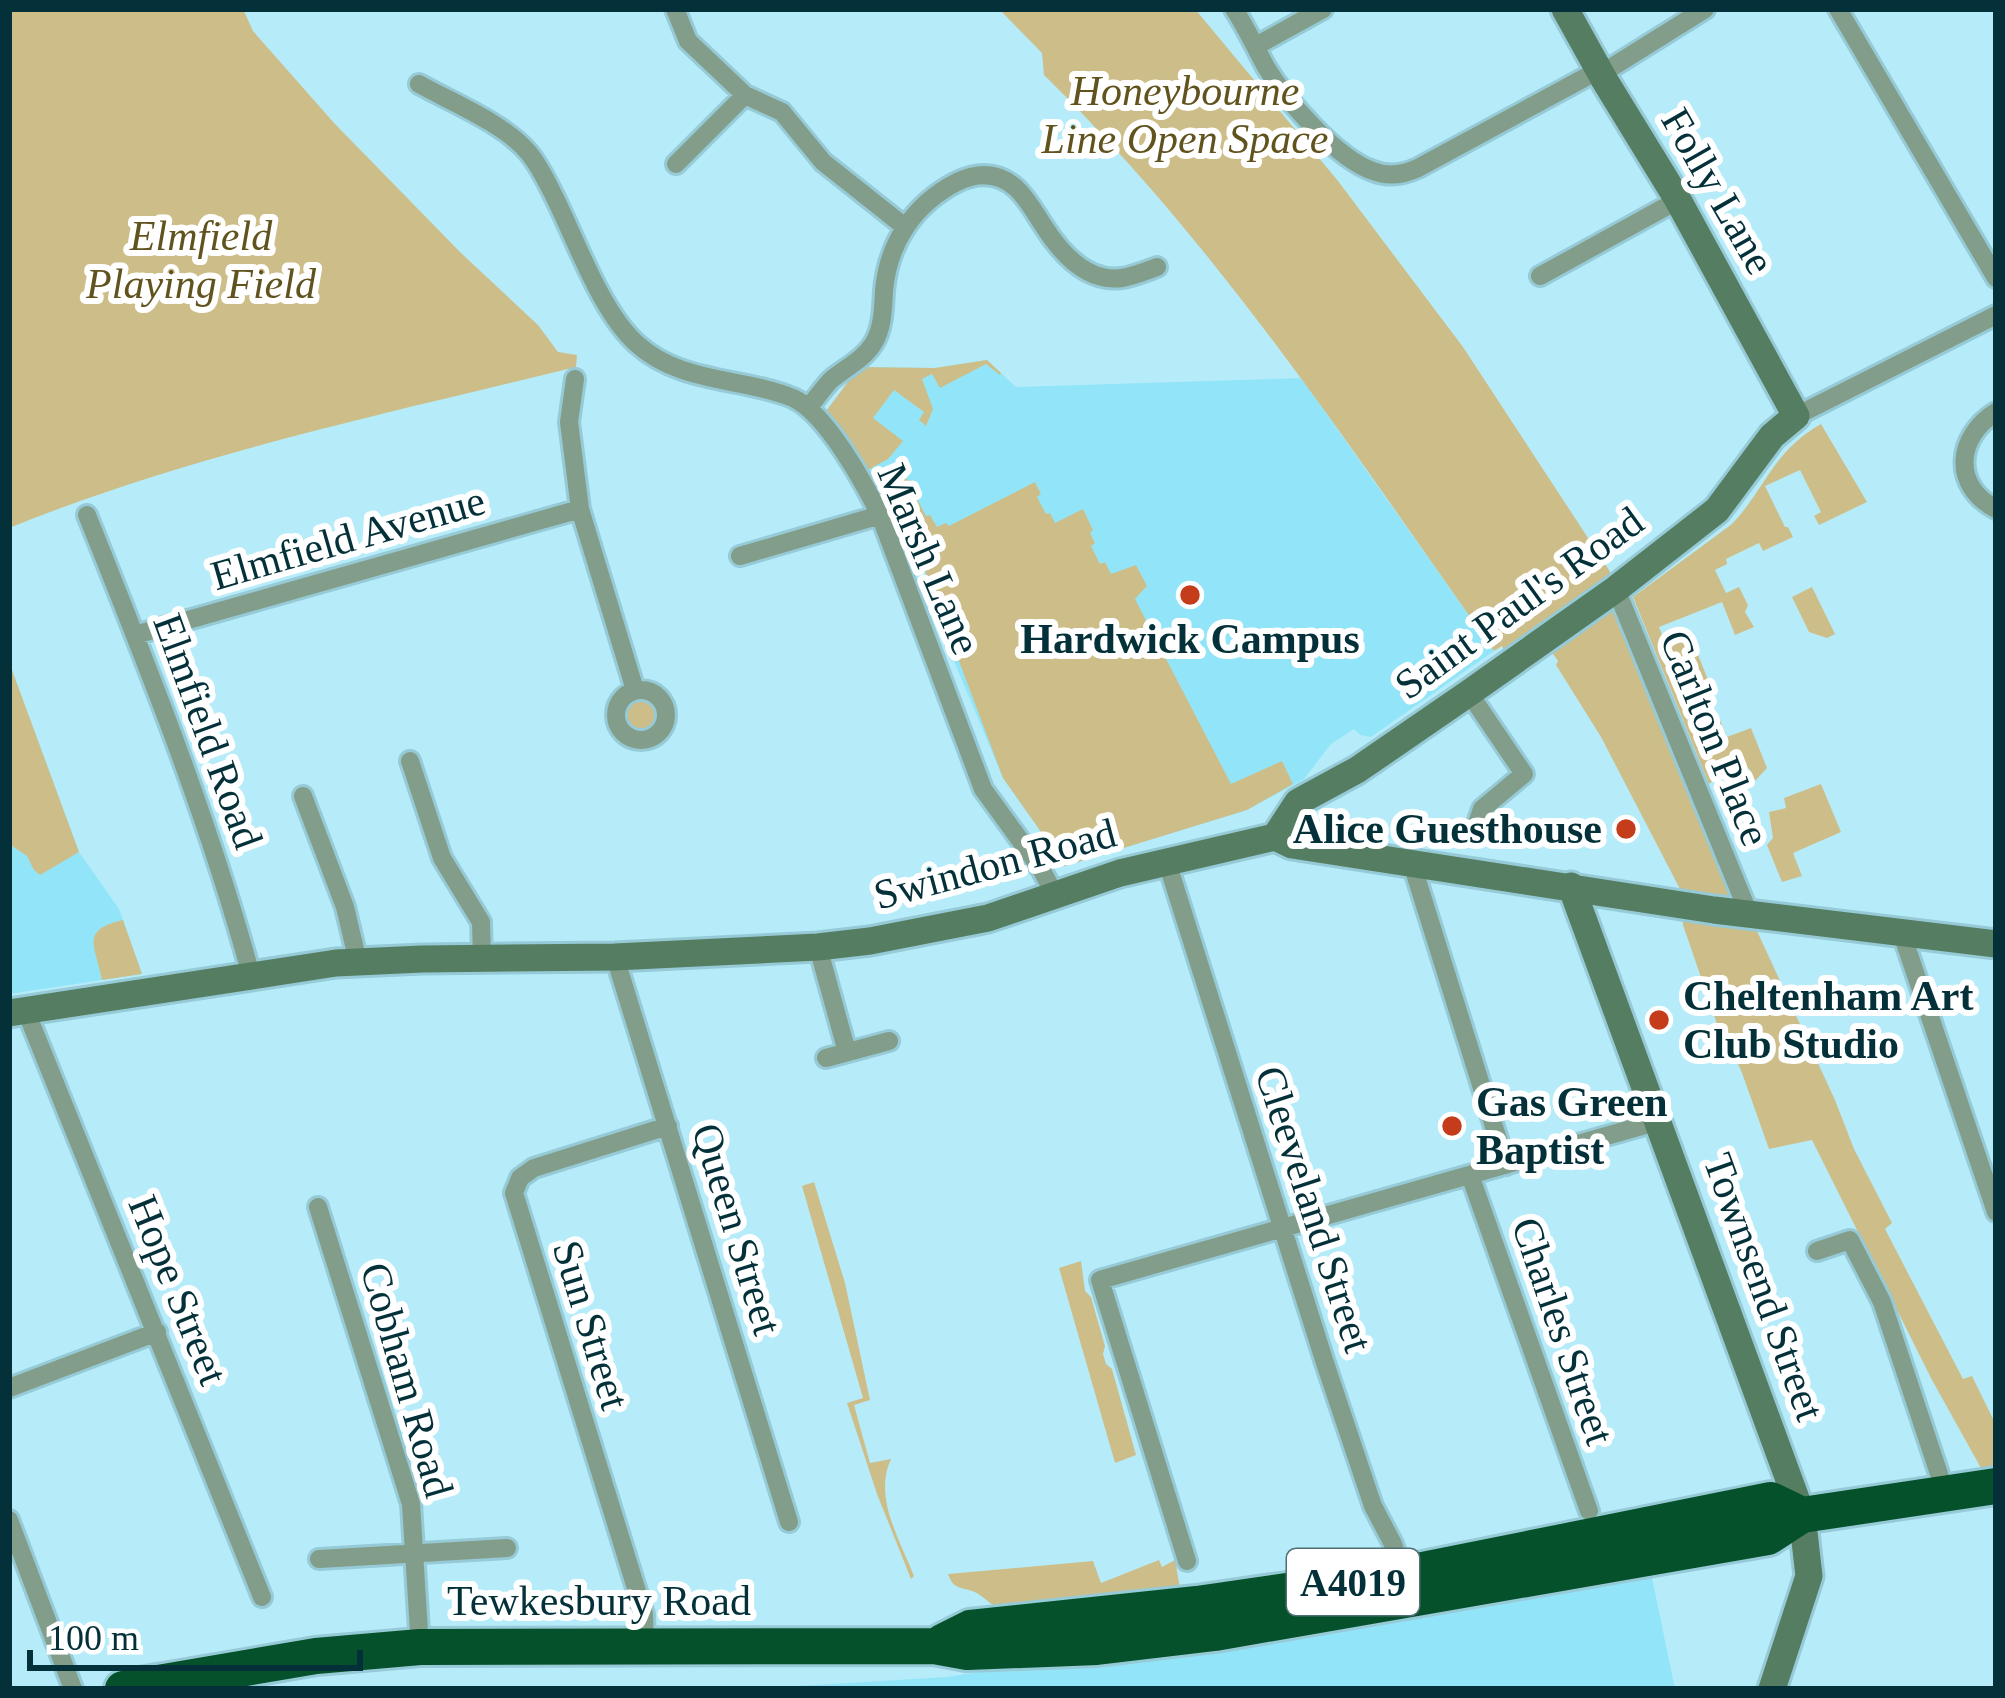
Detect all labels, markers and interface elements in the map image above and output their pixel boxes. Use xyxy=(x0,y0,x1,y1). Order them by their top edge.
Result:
park label: Honeybourne Line Open Space xyxy=(1041,68,1328,162)
street label: Folly Lane xyxy=(1652,100,1784,282)
park label: Elmfield Playing Field xyxy=(85,213,317,307)
street label: Marsh Lane xyxy=(868,457,990,661)
street label: Elmfield Avenue xyxy=(206,477,490,599)
street label: Saint Paul's Road xyxy=(1386,498,1652,708)
marker: Hardwick Campus xyxy=(1177,582,1203,608)
street label: Elmfield Road xyxy=(144,607,272,855)
place label: Hardwick Campus xyxy=(1020,616,1360,662)
street label: Carlton Place xyxy=(1651,624,1779,852)
place label: Alice Guesthouse xyxy=(1293,806,1602,852)
street label: Swindon Road xyxy=(869,810,1121,918)
marker: Alice Guesthouse xyxy=(1613,816,1639,842)
place label: Cheltenham Art Club Studio xyxy=(1683,973,1973,1067)
marker: Cheltenham Art Club Studio xyxy=(1646,1007,1672,1033)
street label: Cleeveland Street xyxy=(1246,1060,1382,1358)
place label: Gas Green Baptist xyxy=(1476,1079,1668,1173)
marker: Gas Green Baptist xyxy=(1439,1113,1465,1139)
street label: Queen Street xyxy=(683,1118,791,1340)
street label: Townsend Street xyxy=(1694,1147,1834,1427)
street label: Hope Street xyxy=(119,1189,237,1391)
street label: Charles Street xyxy=(1503,1212,1623,1451)
street label: Sun Street xyxy=(544,1235,639,1415)
street label: Cobham Road xyxy=(352,1258,462,1502)
road number: A4019 xyxy=(1287,1549,1419,1615)
street label: Tewkesbury Road xyxy=(447,1578,751,1624)
scale bar xyxy=(30,1596,360,1670)
text: 100 m xyxy=(48,1618,139,1658)

